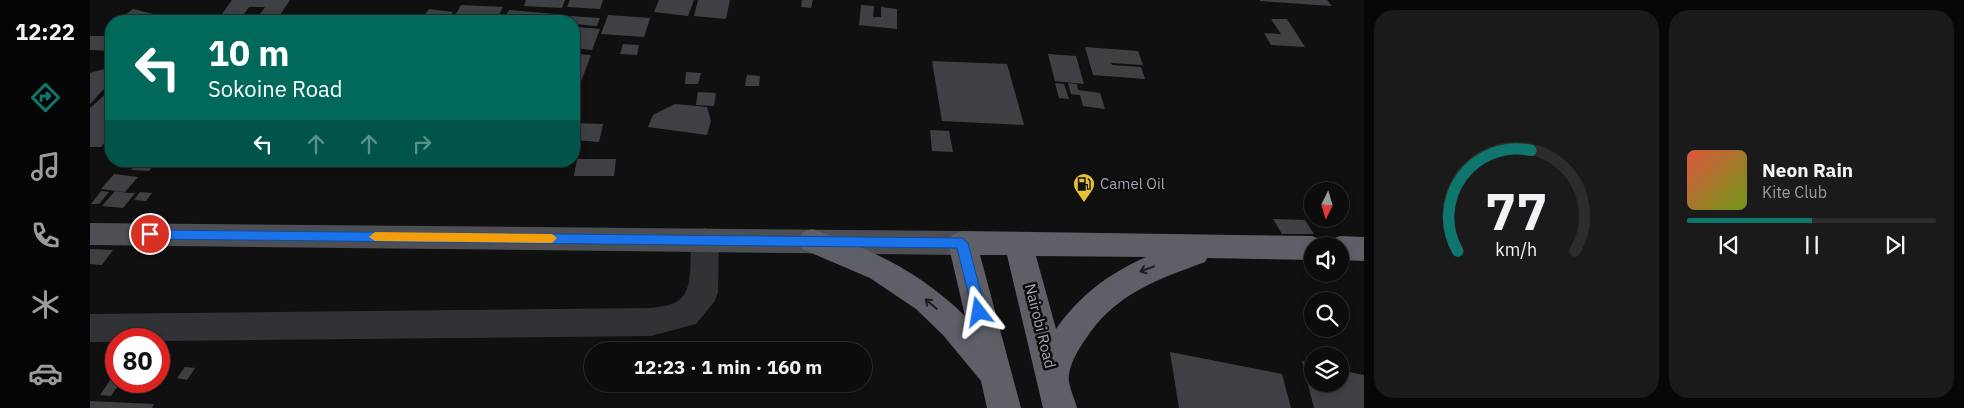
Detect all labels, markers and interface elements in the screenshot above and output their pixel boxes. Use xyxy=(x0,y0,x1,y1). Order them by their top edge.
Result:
text: 12:22 xyxy=(15,17,75,46)
text: 10 m xyxy=(208,30,290,76)
icon: left xyxy=(125,35,190,100)
text: Sokoine Road xyxy=(208,74,343,103)
icon: directions xyxy=(28,80,63,115)
icon: left xyxy=(249,130,277,158)
icon: ahead xyxy=(302,130,330,158)
icon: ahead xyxy=(355,130,383,158)
icon: right xyxy=(408,130,436,158)
icon: music xyxy=(28,149,63,184)
text: Neon Rain xyxy=(1762,158,1853,182)
fuel station icon: Camel Oil xyxy=(1072,172,1096,203)
place label: Camel Oil xyxy=(1100,174,1165,193)
text: 77 xyxy=(1485,177,1548,244)
north arrow xyxy=(1304,182,1349,228)
map controls xyxy=(1304,182,1349,392)
text: Kite Club xyxy=(1762,182,1827,202)
pin xyxy=(129,213,171,255)
icon: phone xyxy=(28,218,63,253)
icon: arrive xyxy=(136,220,164,248)
icon: previous xyxy=(1715,231,1743,259)
icon: pause xyxy=(1798,231,1826,259)
icon: next xyxy=(1881,231,1909,259)
button: sound xyxy=(1304,237,1349,282)
text: km/h xyxy=(1496,238,1538,261)
one-way arrow xyxy=(1140,265,1155,274)
street label: Nairobi Road xyxy=(1021,282,1060,370)
position arrow xyxy=(952,285,1004,337)
icon: climate xyxy=(28,287,63,322)
button: search xyxy=(1304,292,1349,337)
one-way arrow xyxy=(925,299,938,310)
speed limit sign: 80 xyxy=(105,328,170,393)
button: layers xyxy=(1304,347,1349,392)
text: 12:23 · 1 min · 160 m xyxy=(634,355,822,379)
icon: car xyxy=(28,356,63,391)

